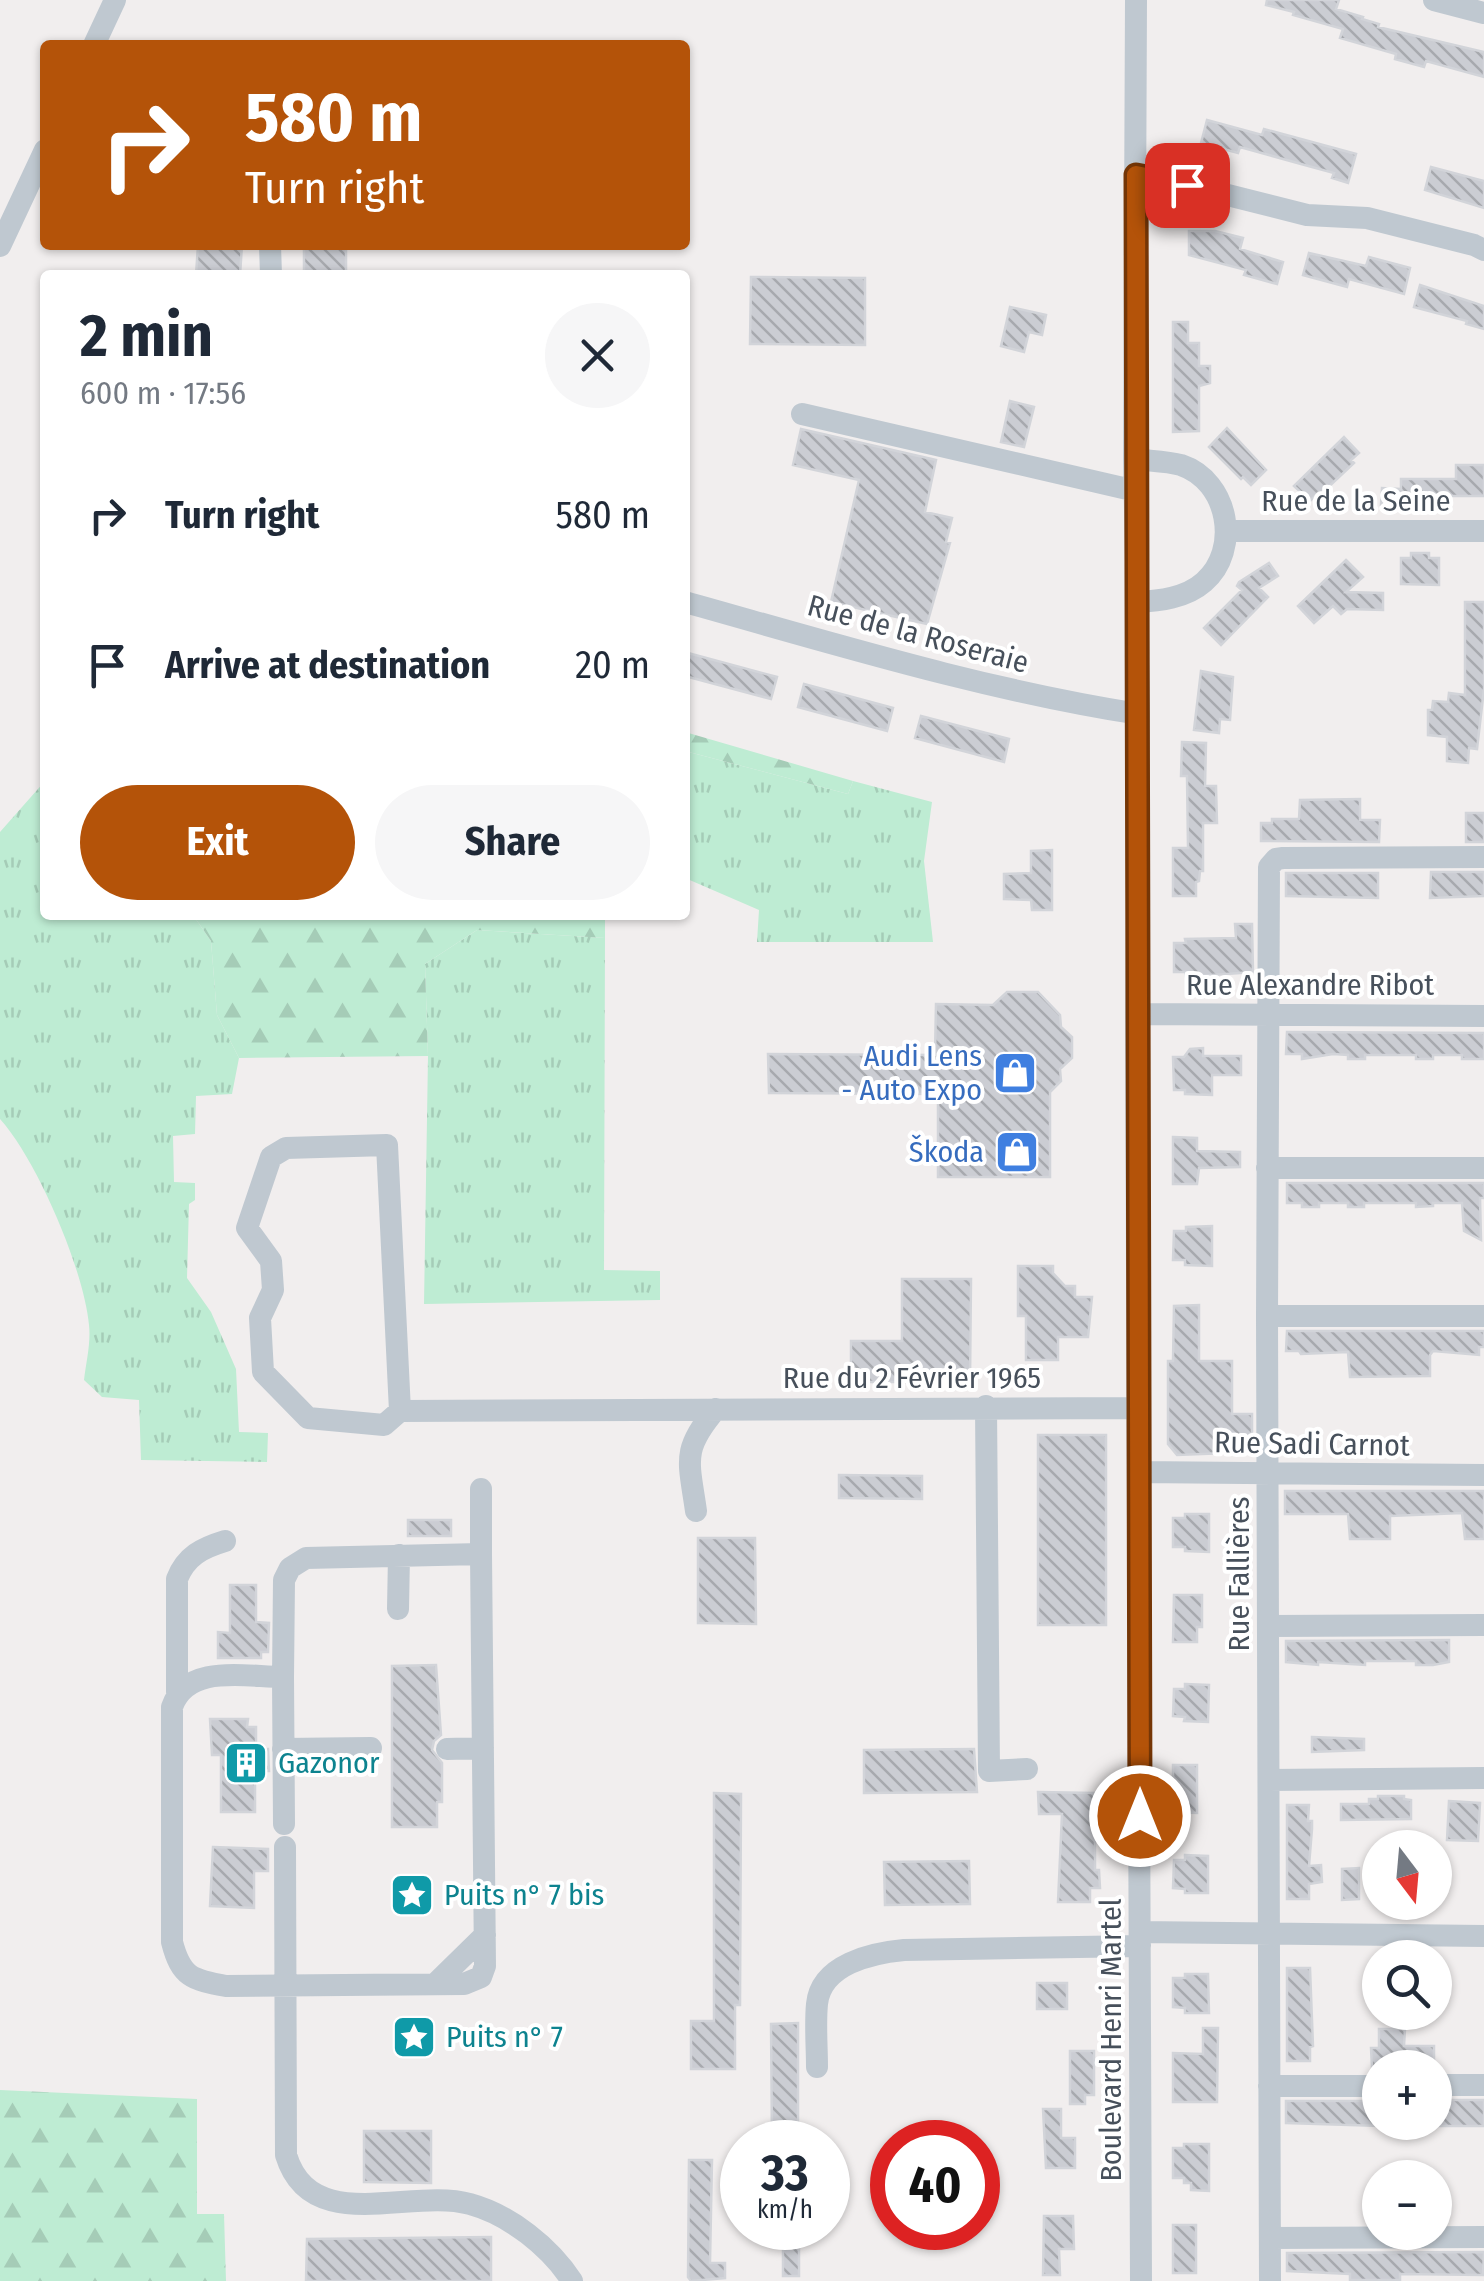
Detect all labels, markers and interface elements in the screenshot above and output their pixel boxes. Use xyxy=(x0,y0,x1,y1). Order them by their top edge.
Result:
text: 580 m xyxy=(245,76,423,160)
icon: right xyxy=(80,80,210,210)
pin xyxy=(1145,143,1230,228)
icon: arrive xyxy=(1160,158,1215,213)
text: Turn right xyxy=(245,161,424,215)
text: 2 min xyxy=(80,300,213,372)
button: close xyxy=(545,303,650,408)
text: 600 m · 17:56 xyxy=(80,374,246,412)
street label: Rue de la Seine xyxy=(1261,483,1451,519)
icon: right xyxy=(80,488,135,543)
text: Turn right xyxy=(165,492,319,538)
text: 580 m xyxy=(556,492,650,538)
street label: Rue de la Roseraie xyxy=(804,587,1032,681)
icon: arrive xyxy=(80,638,135,693)
text: Arrive at destination xyxy=(165,642,490,688)
text: 20 m xyxy=(575,642,650,688)
button: Exit xyxy=(80,785,355,900)
button: Share xyxy=(375,785,650,900)
street label: Rue Alexandre Ribot xyxy=(1186,967,1434,1003)
place label: Audi Lens - Auto Expo xyxy=(841,1038,982,1108)
shop icon: Audi Lens - Auto Expo xyxy=(992,1050,1038,1096)
shop icon: Škoda xyxy=(994,1129,1040,1175)
place label: Škoda xyxy=(909,1134,984,1170)
street label: Rue du 2 Février 1965 xyxy=(783,1360,1041,1396)
street label: Rue Sadi Carnot xyxy=(1214,1424,1410,1464)
street label: Rue Fallières xyxy=(1221,1496,1257,1652)
building icon: Gazonor xyxy=(223,1740,269,1786)
place label: Gazonor xyxy=(278,1745,380,1781)
position arrow xyxy=(1088,1764,1192,1868)
north arrow xyxy=(1362,1830,1452,1920)
map controls xyxy=(1362,1830,1452,2250)
place icon: Puits n° 7 bis xyxy=(389,1872,435,1918)
place label: Puits n° 7 bis xyxy=(444,1877,604,1913)
street label: Boulevard Henri Martel xyxy=(1093,1898,1129,2182)
button: search xyxy=(1362,1940,1452,2030)
place icon: Puits n° 7 xyxy=(391,2014,437,2060)
place label: Puits n° 7 xyxy=(446,2019,563,2055)
button: + xyxy=(1362,2050,1452,2140)
speed limit sign: 40 xyxy=(870,2120,1000,2250)
text: 33 xyxy=(761,2143,809,2203)
button: − xyxy=(1362,2160,1452,2250)
text: km/h xyxy=(757,2195,813,2225)

